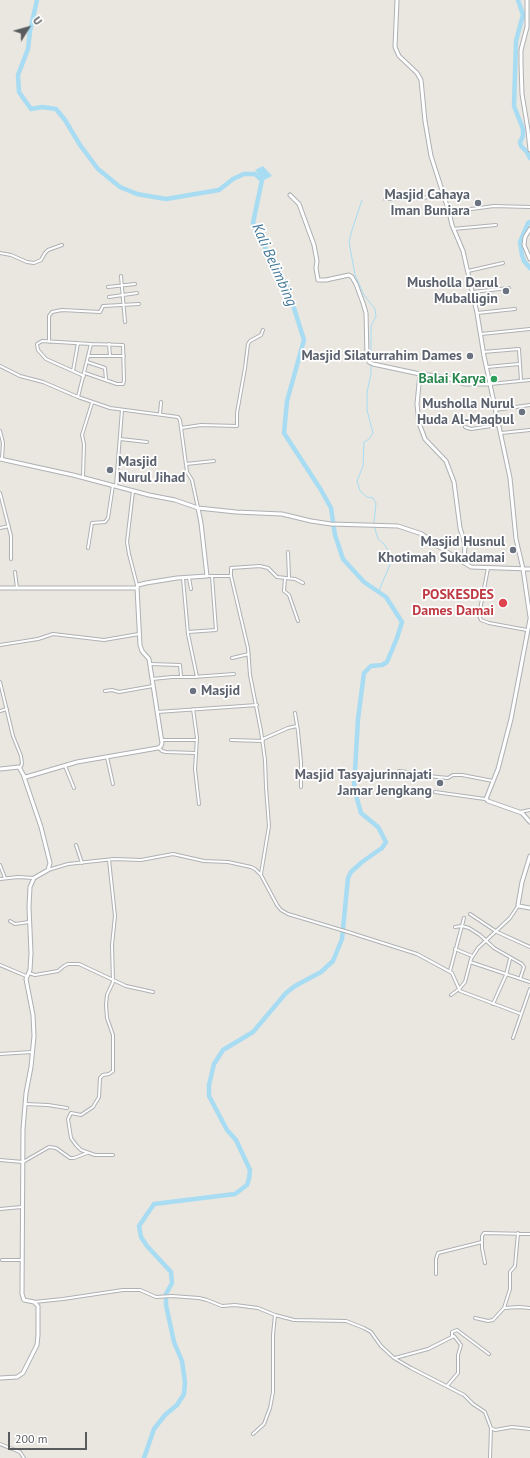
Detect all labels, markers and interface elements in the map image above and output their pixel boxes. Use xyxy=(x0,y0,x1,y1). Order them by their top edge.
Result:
north arrow xyxy=(8,8,48,48)
text: U xyxy=(30,14,45,28)
place label: Masjid Cahaya Iman Buniara xyxy=(385,187,470,220)
marker: Masjid Cahaya Iman Buniara xyxy=(473,198,483,208)
water label: Kali Belimbing xyxy=(248,221,300,309)
place label: Musholla Darul Muballigin xyxy=(407,275,498,308)
marker: Musholla Darul Muballigin xyxy=(501,286,511,296)
place label: Masjid Silaturrahim Dames xyxy=(301,348,462,364)
marker: Masjid Silaturrahim Dames xyxy=(465,351,475,361)
place label: Balai Karya xyxy=(419,371,486,387)
marker: Balai Karya xyxy=(489,374,499,384)
place label: Musholla Nurul Huda Al-Maqbul xyxy=(417,396,514,428)
marker: Musholla Nurul Huda Al-Maqbul xyxy=(517,407,527,417)
place label: Masjid Nurul Jihad xyxy=(118,454,185,486)
marker: Masjid Nurul Jihad xyxy=(105,465,115,475)
place label: Masjid Husnul Khotimah Sukadamai xyxy=(378,534,505,566)
marker: Masjid Husnul Khotimah Sukadamai xyxy=(508,545,518,555)
place label: POSKESDES Dames Damai xyxy=(412,587,494,620)
marker: POSKESDES Dames Damai xyxy=(497,597,509,609)
place label: Masjid xyxy=(201,683,240,699)
marker: Masjid xyxy=(188,686,198,696)
place label: Masjid Tasyajurinnajati Jamar Jengkang xyxy=(295,767,432,800)
marker: Masjid Tasyajurinnajati Jamar Jengkang xyxy=(435,778,445,788)
scale bar xyxy=(10,1424,89,1450)
text: 200 m xyxy=(15,1431,48,1446)

